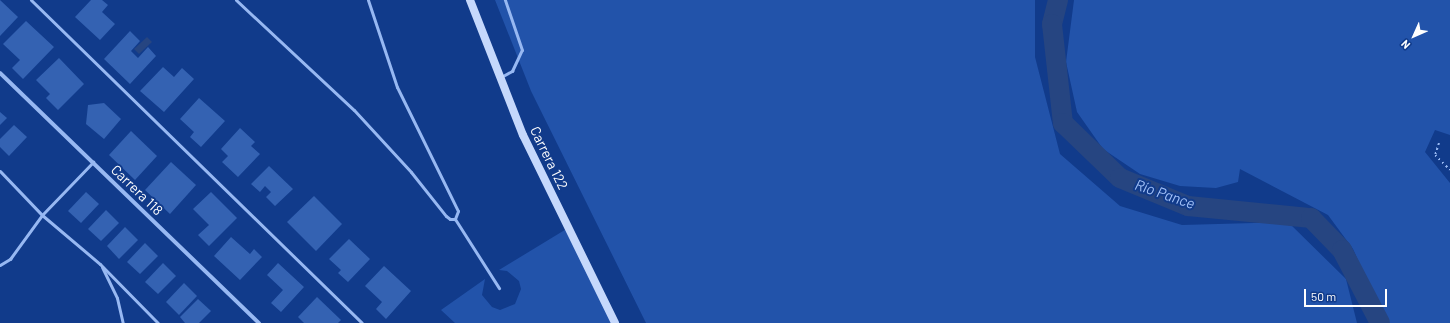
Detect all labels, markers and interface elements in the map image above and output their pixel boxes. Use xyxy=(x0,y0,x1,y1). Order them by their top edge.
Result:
north arrow xyxy=(1394,16,1434,56)
text: N xyxy=(1398,38,1412,52)
street label: Carrera 122 xyxy=(527,124,571,192)
street label: Carrera 118 xyxy=(108,161,166,219)
water label: Río Pance xyxy=(1133,175,1197,213)
scale bar xyxy=(1306,281,1389,307)
text: 50 m xyxy=(1311,289,1336,303)

